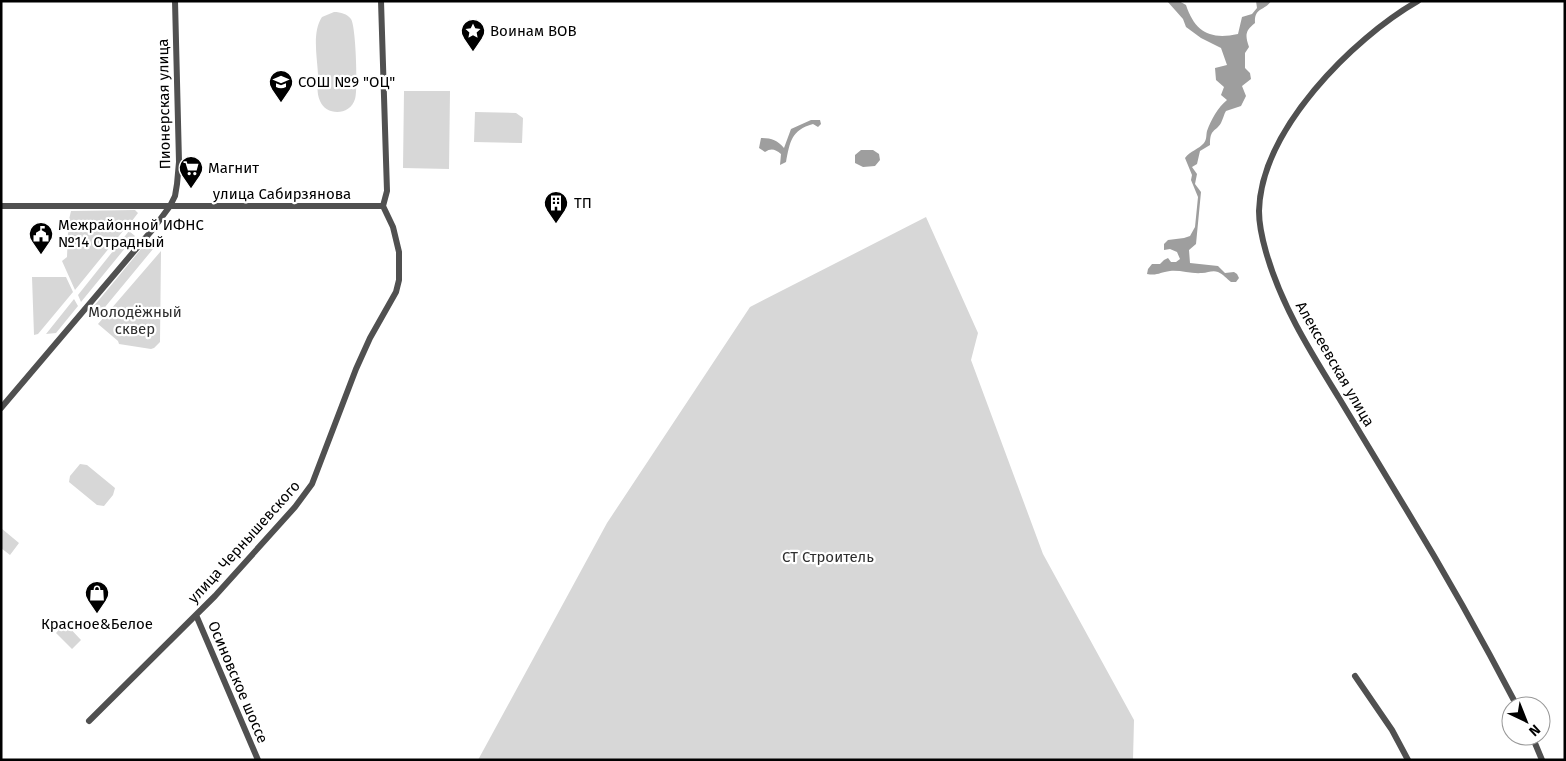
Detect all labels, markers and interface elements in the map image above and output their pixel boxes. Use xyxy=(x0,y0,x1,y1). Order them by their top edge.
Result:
place icon: Воинам ВОВ xyxy=(460,18,486,52)
place label: Воинам ВОВ xyxy=(490,22,577,40)
street label: Пионерская улица xyxy=(154,38,174,170)
school or university icon: СОШ №9 "ОЦ" xyxy=(268,69,294,103)
place label: СОШ №9 "ОЦ" xyxy=(298,73,395,91)
supermarket icon: Магнит xyxy=(178,155,204,189)
place label: Магнит xyxy=(208,159,259,177)
street label: улица Сабирзянова xyxy=(213,185,351,203)
building icon: ТП xyxy=(543,190,569,224)
place label: ТП xyxy=(574,194,592,212)
place label: Межрайонной ИФНС №14 Отрадный xyxy=(58,216,204,251)
public building icon: Межрайонной ИФНС №14 Отрадный xyxy=(28,221,54,255)
street label: Алексеевская улица xyxy=(1292,298,1378,430)
park label: Молодёжный сквер xyxy=(88,303,182,338)
street label: улица Чернышевского xyxy=(184,477,304,607)
park label: СТ Строитель xyxy=(782,548,874,566)
shop icon: Красное&Белое xyxy=(84,580,110,614)
place label: Красное&Белое xyxy=(41,615,153,633)
street label: Осиновское шоссе xyxy=(204,618,272,746)
north arrow xyxy=(1501,696,1551,746)
text: N xyxy=(1525,721,1544,740)

